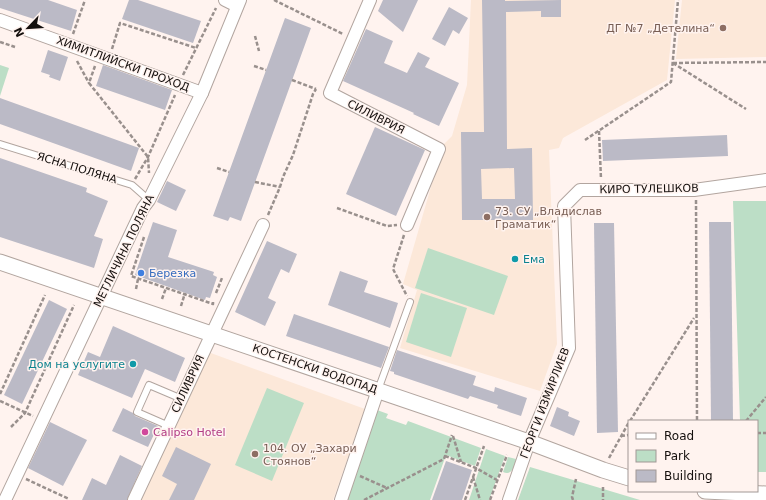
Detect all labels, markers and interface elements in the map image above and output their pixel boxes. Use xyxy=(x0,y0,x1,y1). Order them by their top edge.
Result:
north arrow xyxy=(8,8,48,48)
place label: ДГ №7 „Детелина“ xyxy=(606,22,715,35)
marker: ДГ №7 „Детелина“ xyxy=(718,23,728,33)
text: N xyxy=(12,25,27,39)
street label: ХИМИТЛИЙСКИ ПРОХОД xyxy=(55,34,192,94)
street label: СИЛИВРИЯ xyxy=(345,97,407,137)
street label: ЯСНА ПОЛЯНА xyxy=(35,150,119,187)
street label: КИРО ТУЛЕШКОВ xyxy=(599,182,699,196)
street label: МЕТЛИЧИНА ПОЛЯНА xyxy=(91,192,157,309)
place label: 73. СУ „Владислав Граматик“ xyxy=(495,205,602,231)
marker: 73. СУ „Владислав Граматик“ xyxy=(482,212,492,222)
place label: Ема xyxy=(523,253,545,266)
marker: Ема xyxy=(510,254,520,264)
place label: Березка xyxy=(149,267,196,280)
marker: Березка xyxy=(136,268,146,278)
street label: КОСТЕНСКИ ВОДОПАД xyxy=(251,342,380,397)
street label: ГЕОРГИ ИЗМИРЛИЕВ xyxy=(518,346,572,460)
street label: СИЛИВРИЯ xyxy=(169,353,207,415)
place label: Дом на услугите xyxy=(28,358,125,371)
marker: Дом на услугите xyxy=(128,359,138,369)
legend xyxy=(628,420,758,492)
place label: Calipso Hotel xyxy=(153,426,226,439)
marker: Calipso Hotel xyxy=(140,427,150,437)
text: Road xyxy=(664,429,694,443)
place label: 104. ОУ „Захари Стоянов“ xyxy=(263,442,357,468)
marker: 104. ОУ „Захари Стоянов“ xyxy=(250,449,260,459)
text: Park xyxy=(664,449,690,463)
text: Building xyxy=(664,469,713,483)

